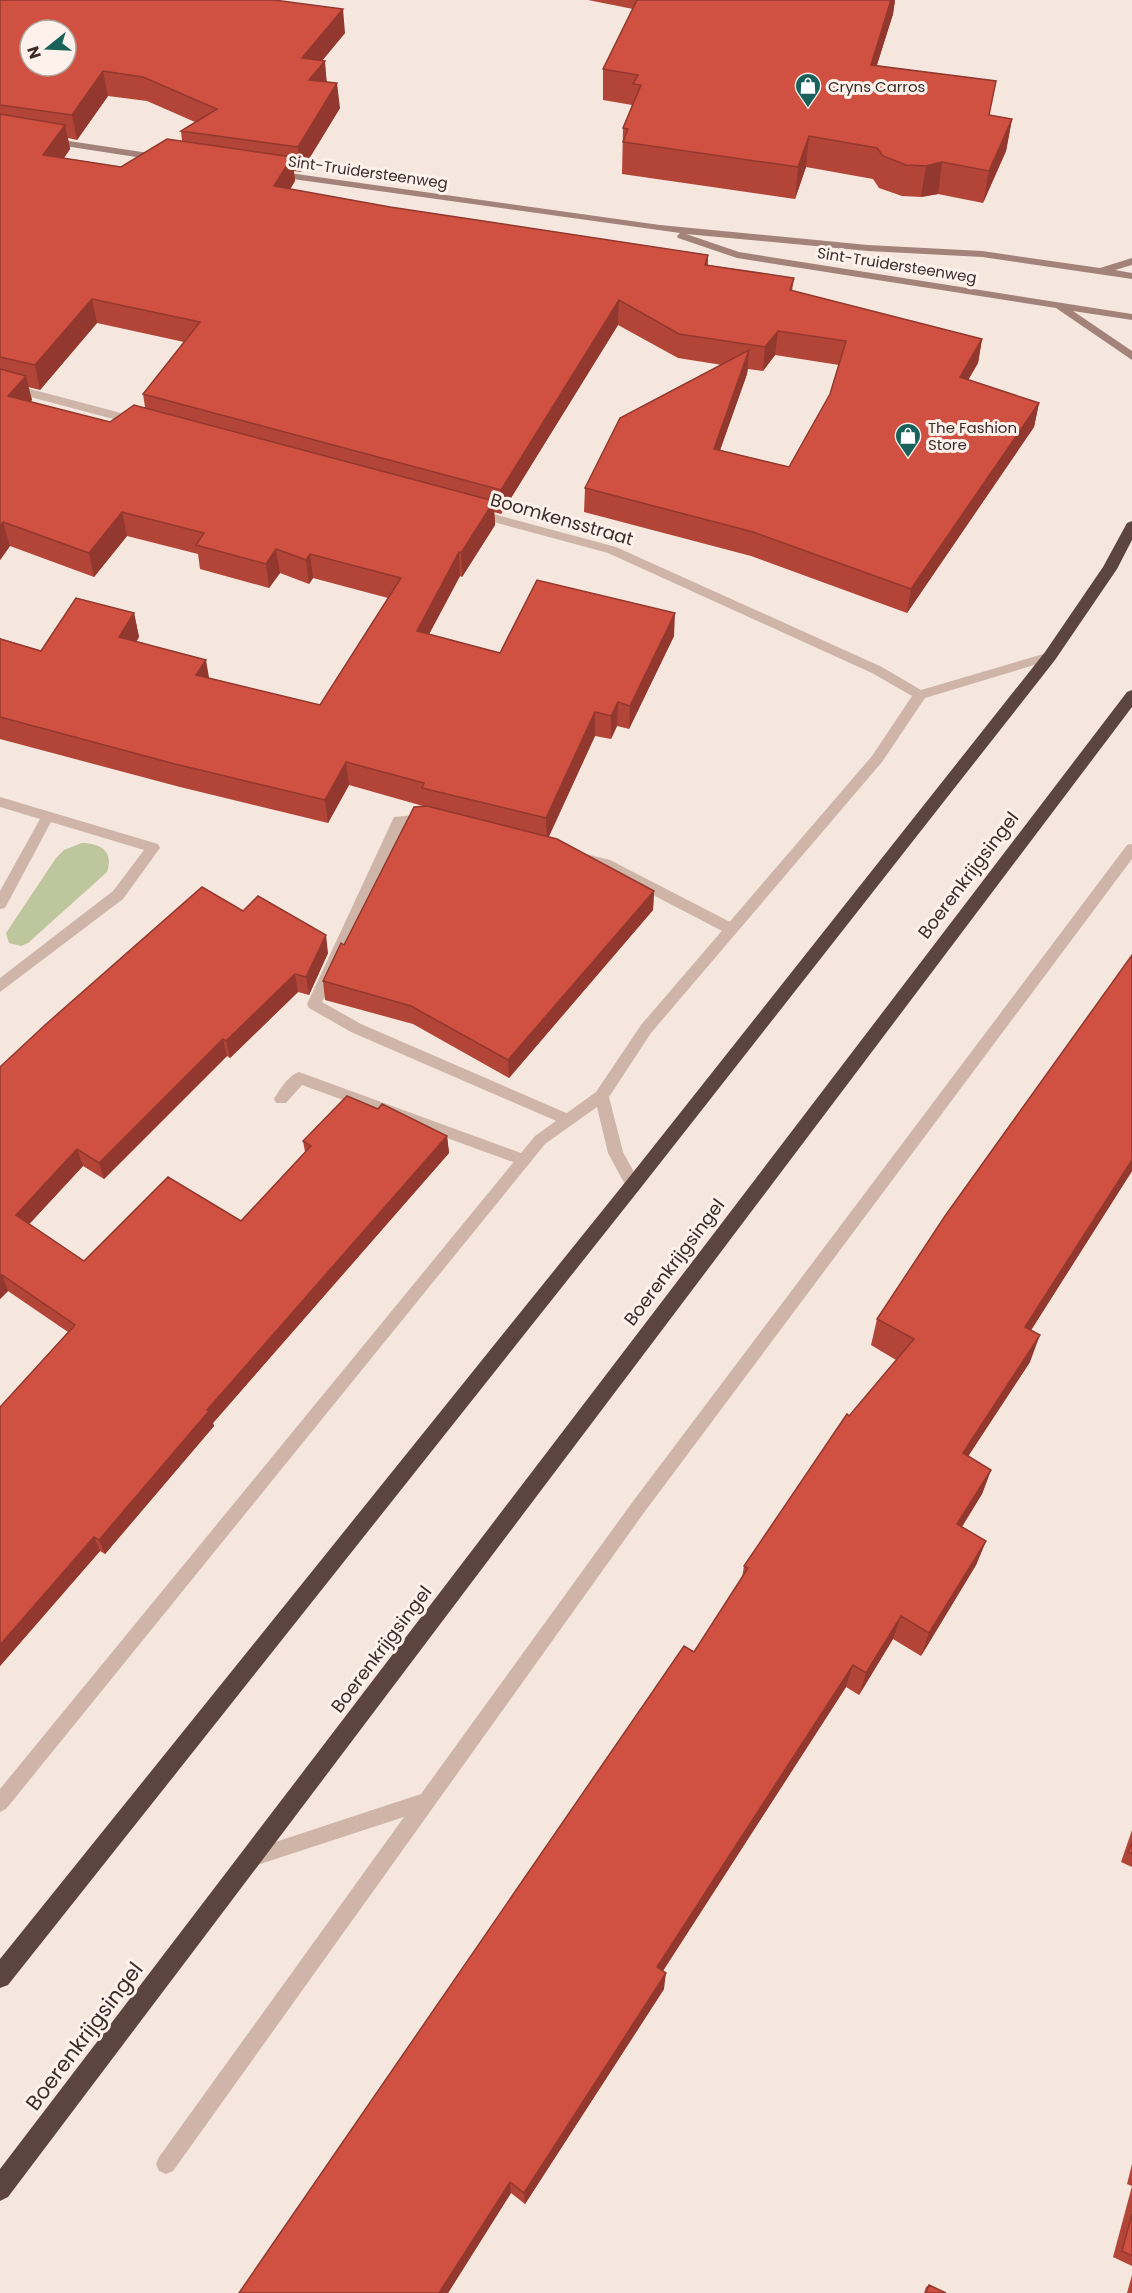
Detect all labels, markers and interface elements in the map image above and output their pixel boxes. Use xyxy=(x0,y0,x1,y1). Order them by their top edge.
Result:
north arrow xyxy=(18,18,78,78)
text: N xyxy=(21,43,47,62)
shop icon: Cryns Carros xyxy=(793,71,823,109)
place label: Cryns Carros xyxy=(828,76,926,97)
street label: Sint-Truidersteenweg xyxy=(287,150,449,194)
street label: Sint-Truidersteenweg xyxy=(816,242,978,288)
place label: The Fashion Store xyxy=(928,417,1017,455)
shop icon: The Fashion Store xyxy=(893,421,923,459)
street label: Boomkensstraat xyxy=(488,487,636,551)
street label: Boerenkrijgsingel xyxy=(912,806,1024,944)
street label: Boerenkrijgsingel xyxy=(618,1193,730,1331)
street label: Boerenkrijgsingel xyxy=(325,1580,437,1718)
street label: Boerenkrijgsingel xyxy=(19,1956,149,2116)

